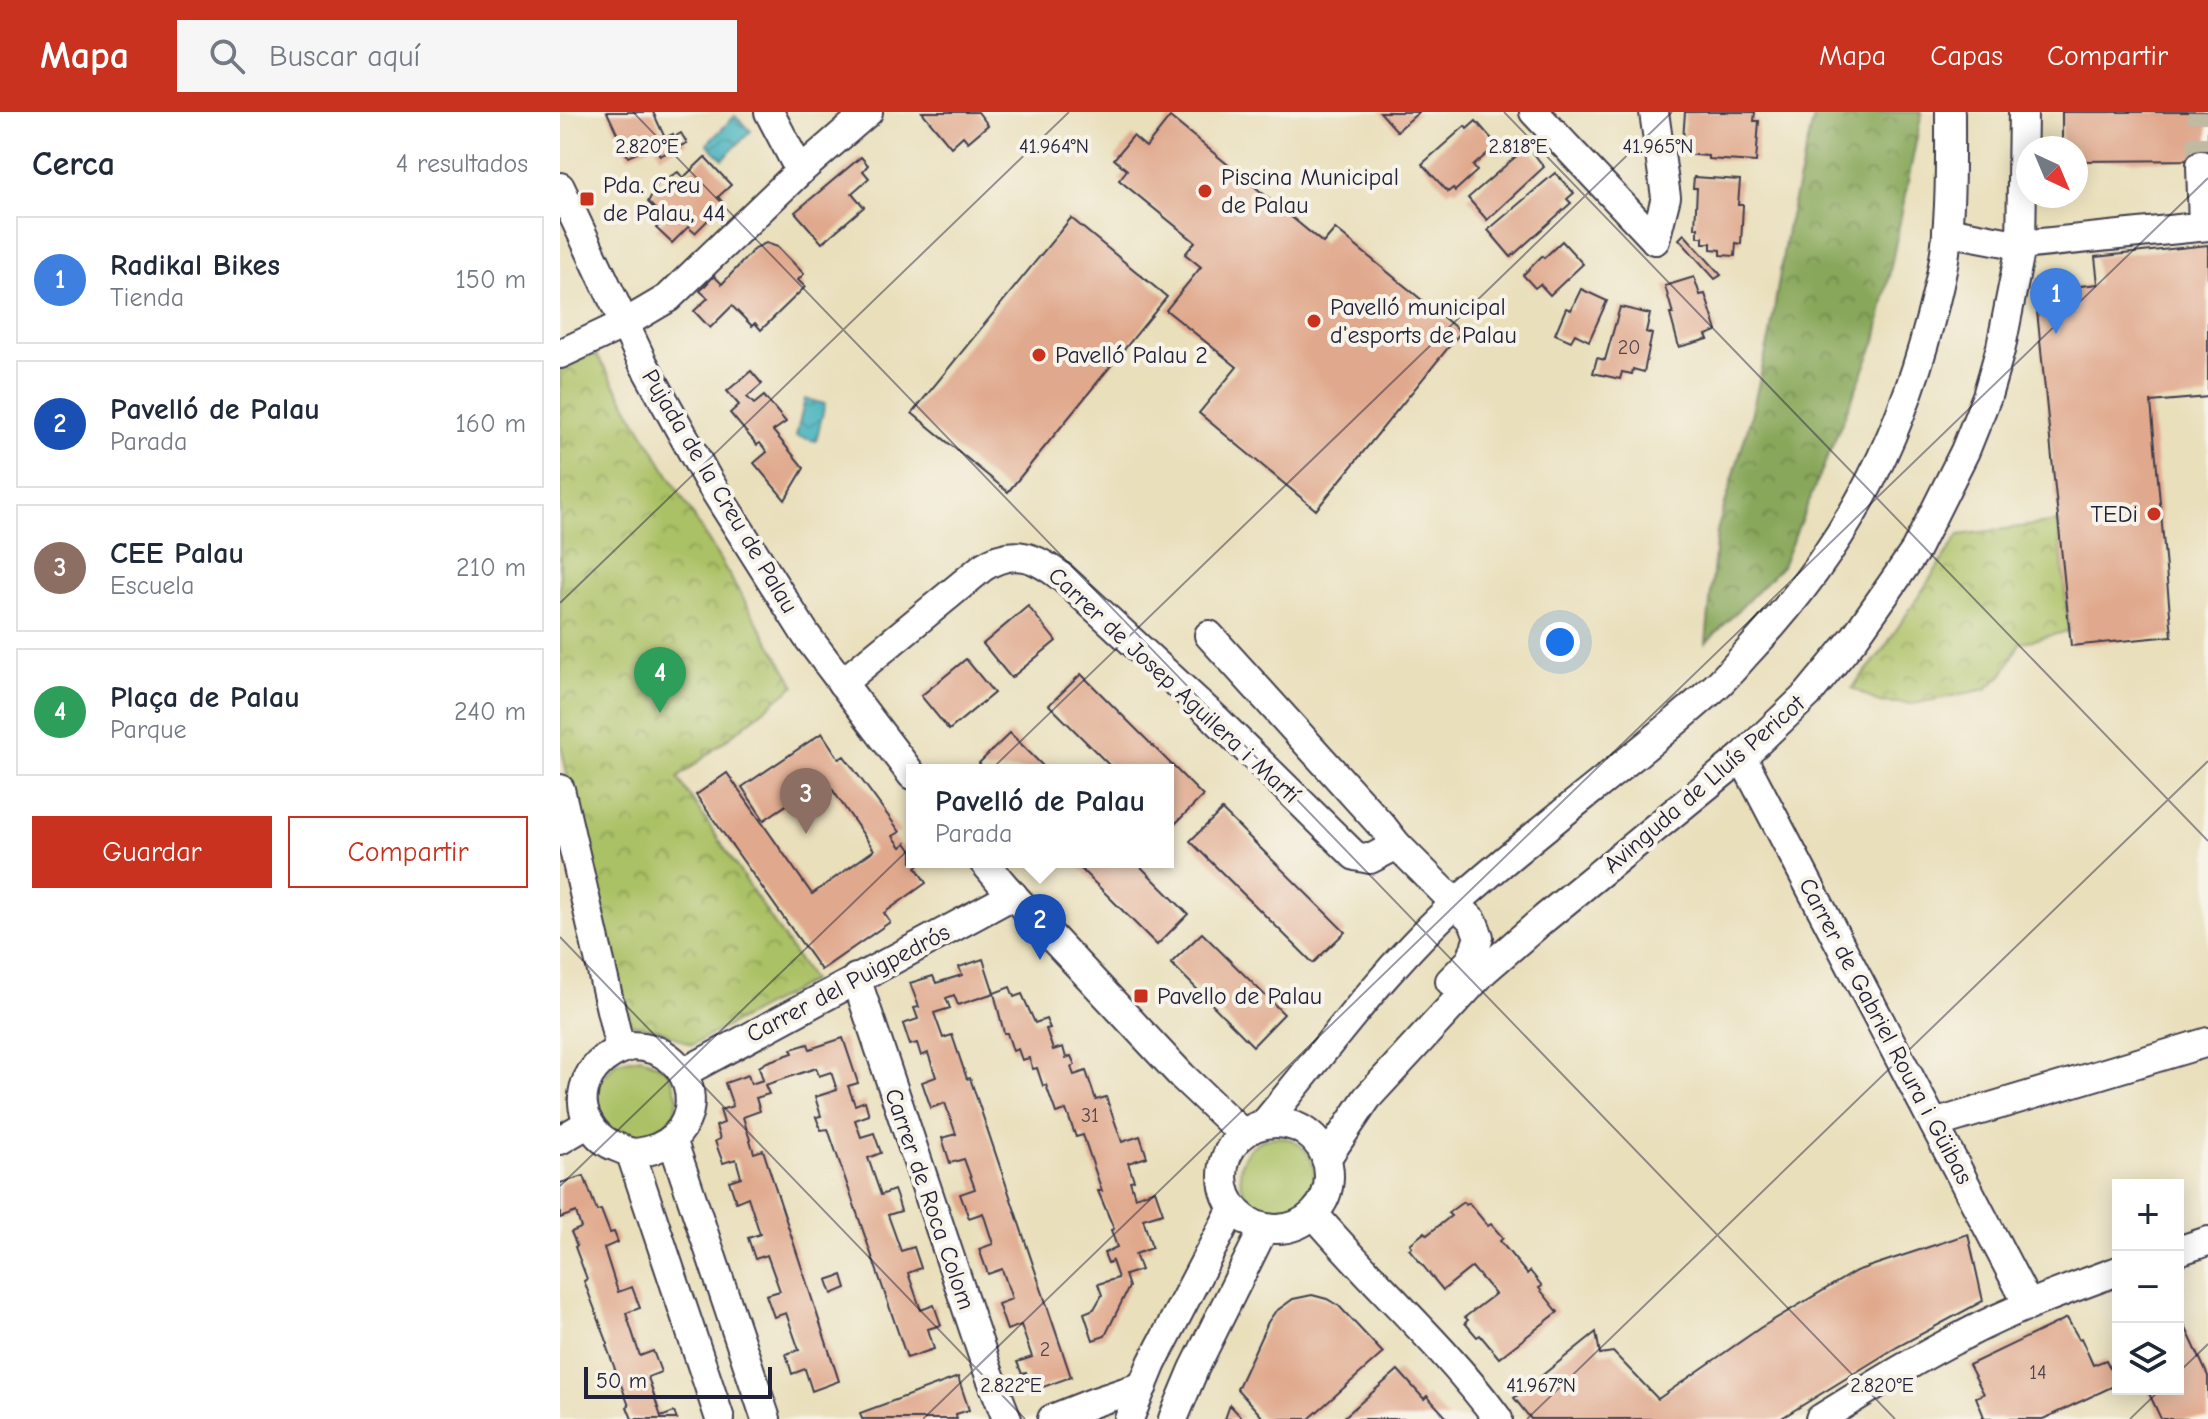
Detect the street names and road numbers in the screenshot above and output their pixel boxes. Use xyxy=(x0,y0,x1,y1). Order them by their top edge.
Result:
street label: Pujada de la Creu de Palau xyxy=(636,364,804,618)
street label: Carrer de Josep Aguilera i Martí xyxy=(1043,561,1306,809)
street label: Avinguda de Lluís Pericot xyxy=(1598,688,1811,879)
street label: Carrer de Gabriel Roura i Güibas xyxy=(1793,873,1979,1189)
street label: Carrer del Puigpedrós xyxy=(742,918,954,1048)
street label: Carrer de Roca Colom xyxy=(879,1085,981,1313)

